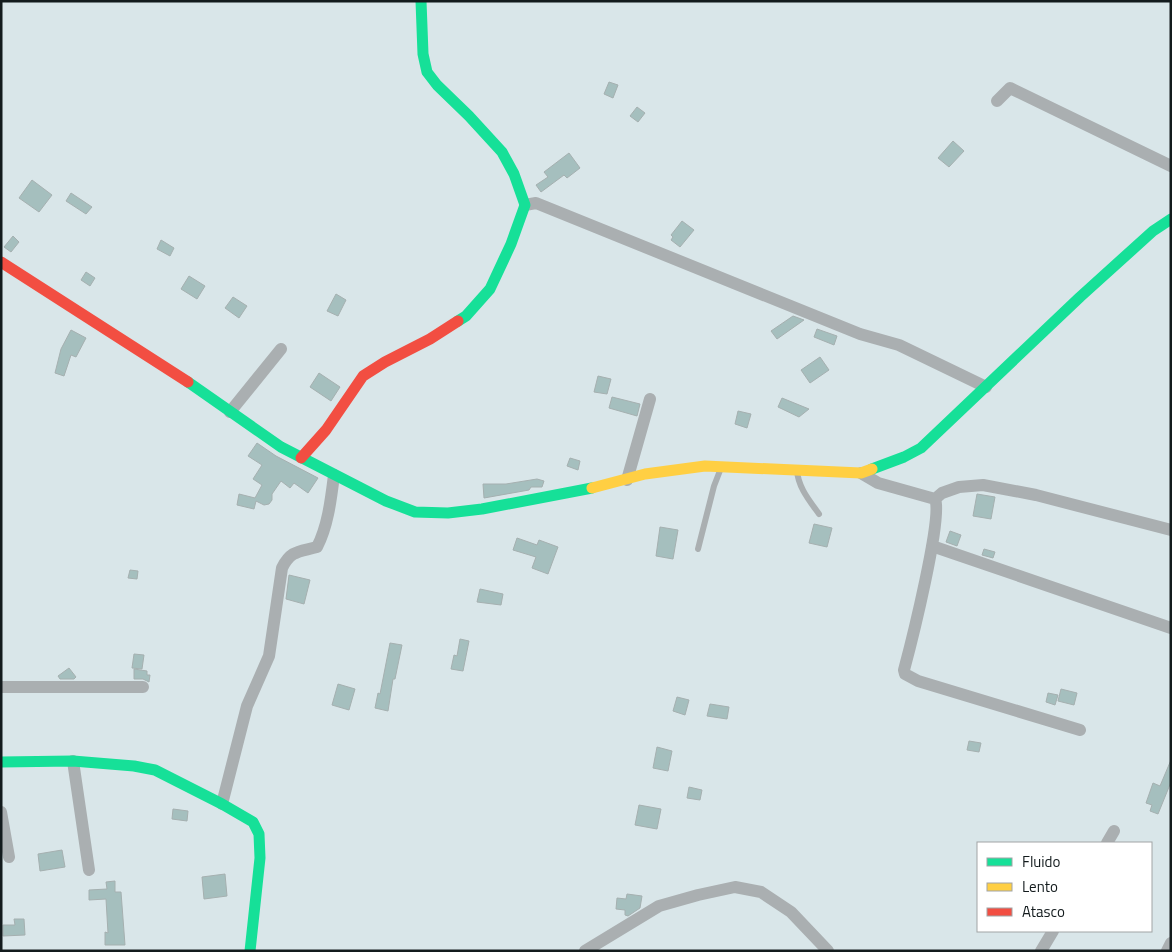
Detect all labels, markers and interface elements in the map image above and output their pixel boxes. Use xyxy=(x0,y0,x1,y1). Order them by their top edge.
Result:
legend xyxy=(977,842,1152,932)
text: Fluido xyxy=(1022,850,1061,873)
text: Lento xyxy=(1022,875,1058,898)
text: Atasco xyxy=(1022,900,1065,923)

